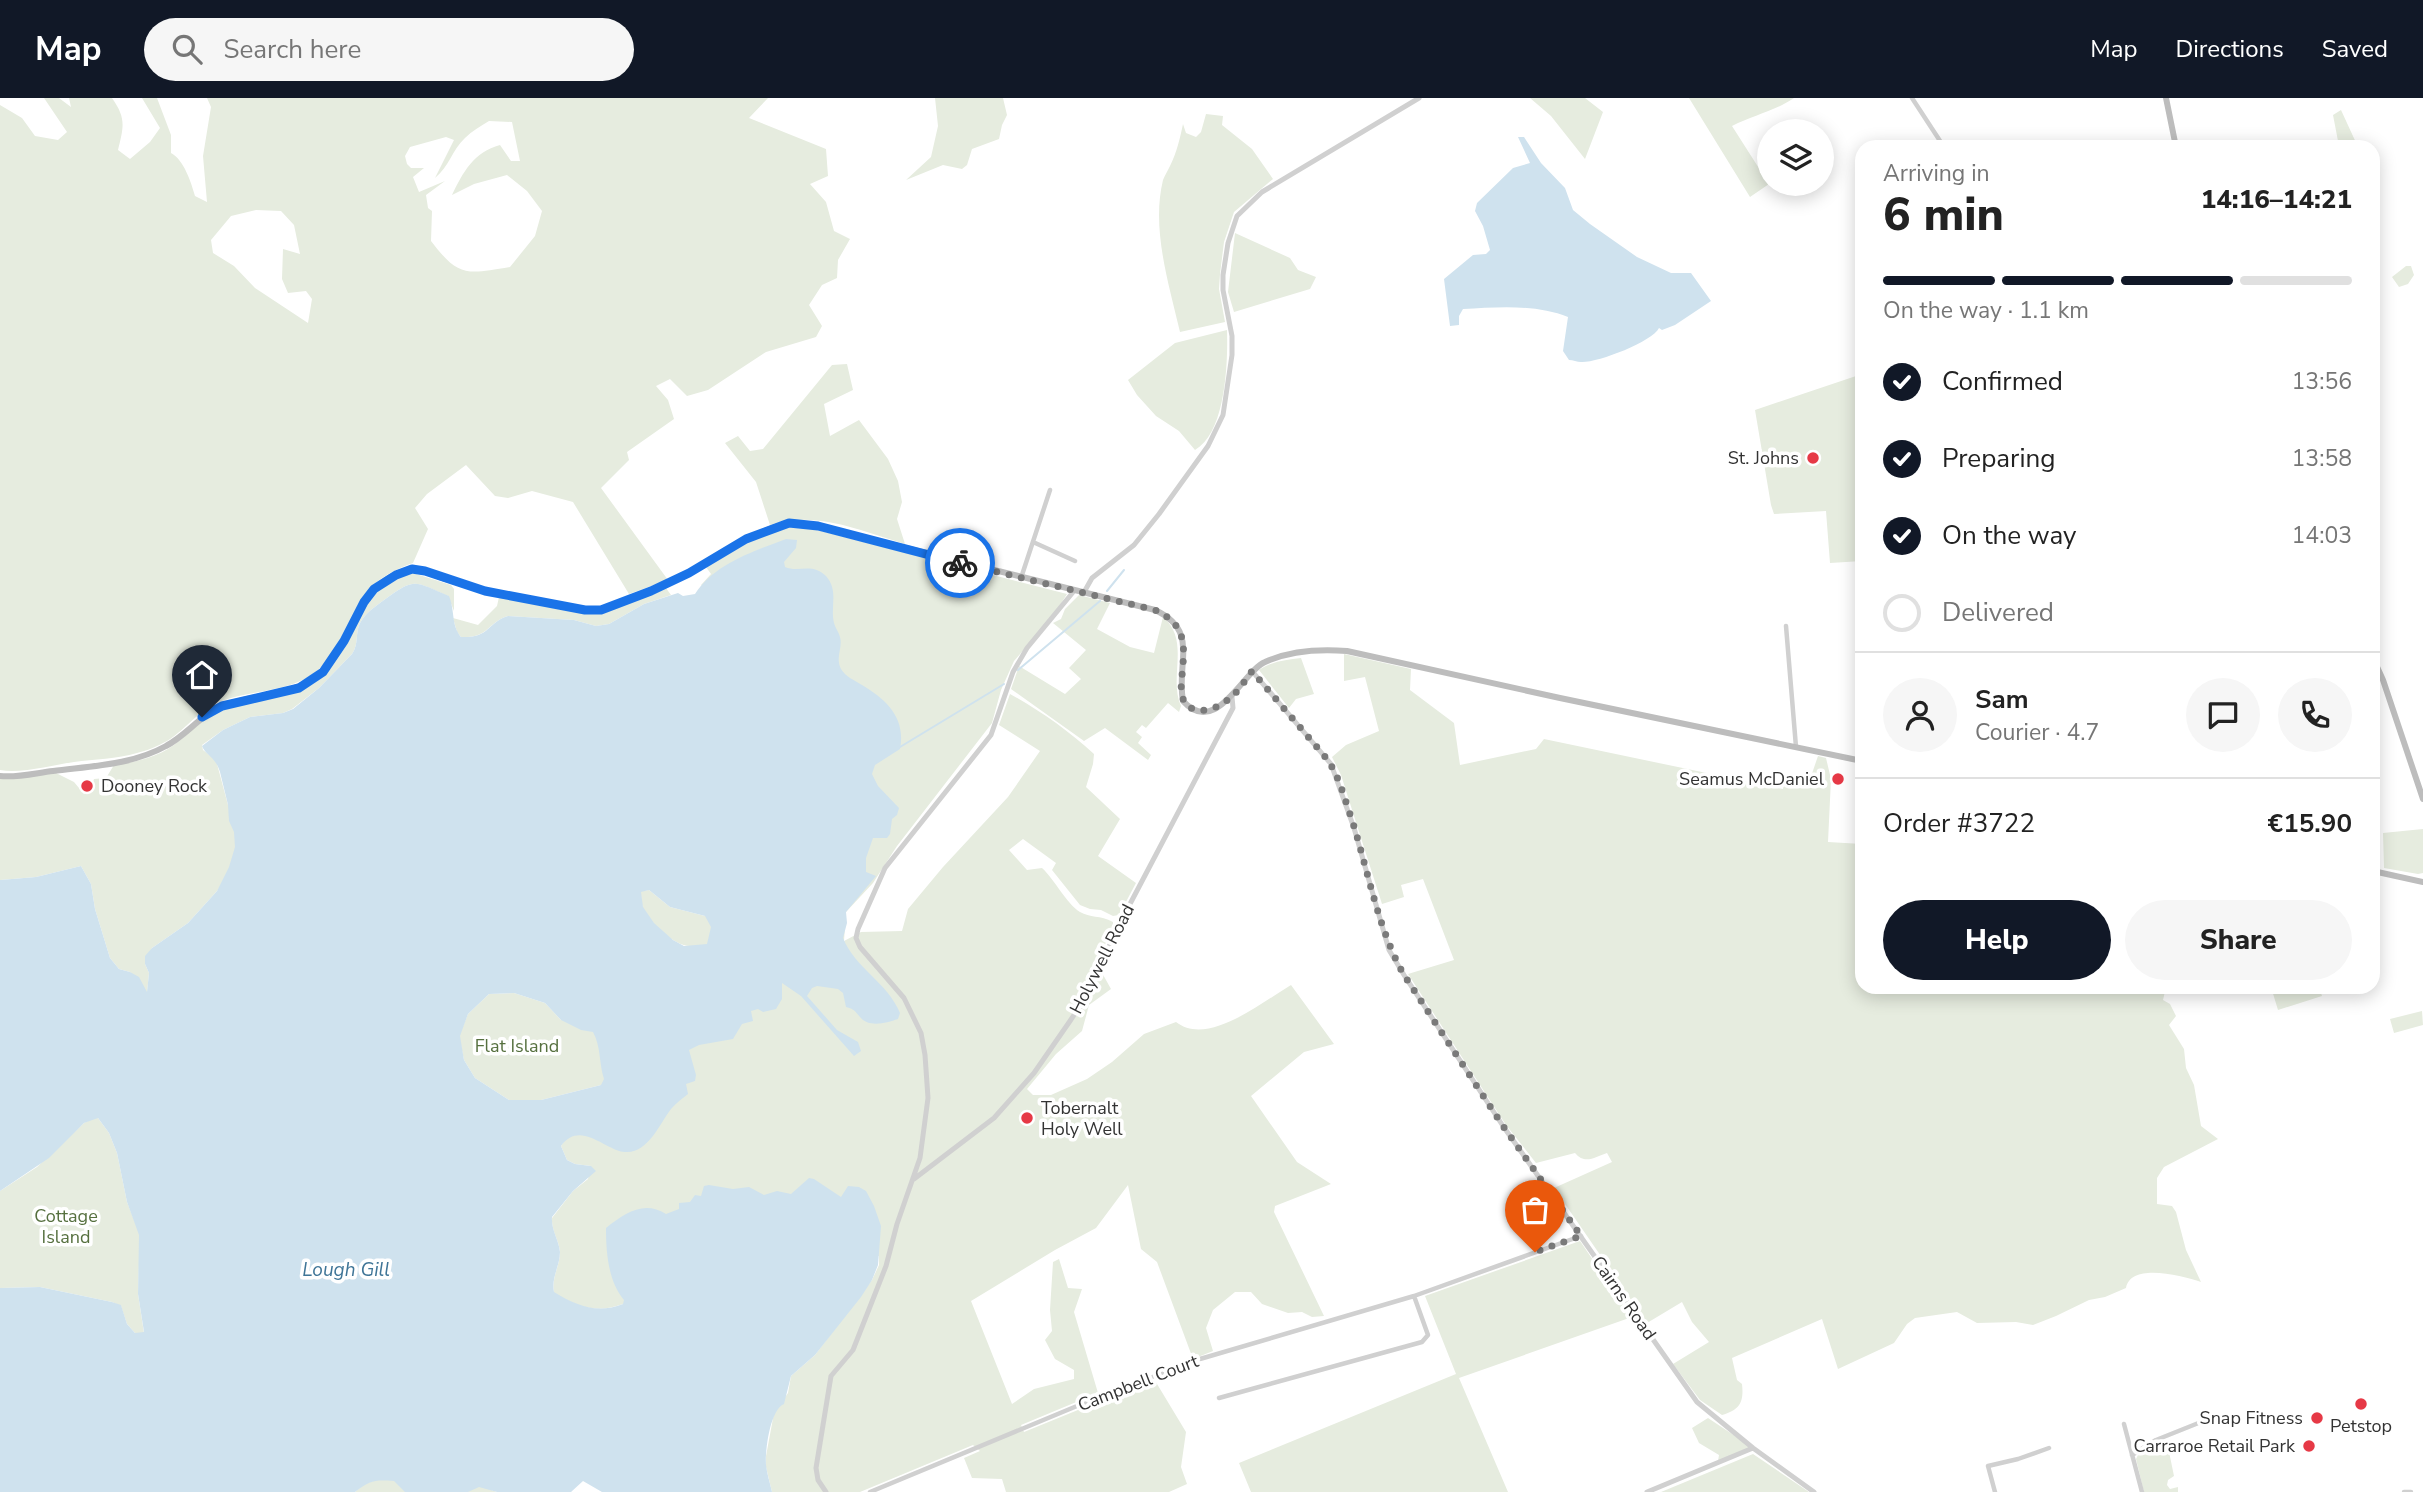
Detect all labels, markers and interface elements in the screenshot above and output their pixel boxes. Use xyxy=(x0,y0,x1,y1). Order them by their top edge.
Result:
search box xyxy=(144,18,634,81)
text: Map xyxy=(35,27,102,72)
icon: search xyxy=(168,30,206,68)
text: Search here xyxy=(224,32,361,67)
text: Map xyxy=(2090,33,2137,65)
text: Directions xyxy=(2175,33,2284,65)
text: Saved xyxy=(2322,33,2388,65)
map controls xyxy=(1757,119,1834,196)
button: layers xyxy=(1757,119,1834,196)
text: Arriving in xyxy=(1883,158,1990,189)
text: 14:16–14:21 xyxy=(2201,182,2352,217)
text: 6 min xyxy=(1883,183,2004,246)
text: On the way · 1.1 km xyxy=(1883,295,2089,326)
icon: check xyxy=(1883,363,1921,401)
text: Confirmed xyxy=(1942,364,2063,399)
text: 13:56 xyxy=(2292,366,2352,397)
icon: check xyxy=(1883,440,1921,478)
text: Preparing xyxy=(1942,441,2055,476)
text: 13:58 xyxy=(2292,443,2352,474)
place label: St. Johns xyxy=(1728,446,1799,470)
marker: St. Johns xyxy=(1805,450,1821,466)
icon: check xyxy=(1883,517,1921,555)
text: On the way xyxy=(1942,518,2076,553)
text: 14:03 xyxy=(2292,520,2352,551)
courier xyxy=(925,528,995,598)
icon: bike xyxy=(941,544,979,582)
text: Delivered xyxy=(1942,595,2054,630)
pin xyxy=(172,645,232,717)
icon: home xyxy=(183,656,221,694)
button: person xyxy=(1883,678,1957,752)
button: chat xyxy=(2186,678,2260,752)
button: phone xyxy=(2278,678,2352,752)
text: Sam xyxy=(1975,682,2028,717)
text: Courier · 4.7 xyxy=(1975,717,2099,748)
place label: Seamus McDaniel xyxy=(1679,767,1825,791)
marker: Seamus McDaniel xyxy=(1830,771,1846,787)
place label: Dooney Rock xyxy=(101,774,208,798)
marker: Dooney Rock xyxy=(79,778,95,794)
text: Order #3722 xyxy=(1883,806,2035,841)
text: €15.90 xyxy=(2268,806,2352,841)
street label: Holywell Road xyxy=(1064,900,1140,1018)
button: Help xyxy=(1883,900,2111,980)
button: Share xyxy=(2125,900,2352,980)
park label: Flat Island xyxy=(475,1034,559,1058)
place label: Tobernalt Holy Well xyxy=(1041,1096,1123,1141)
marker: Tobernalt Holy Well xyxy=(1019,1110,1035,1126)
pin xyxy=(1505,1180,1565,1252)
icon: bag xyxy=(1516,1191,1554,1229)
park label: Cottage Island xyxy=(34,1204,98,1249)
street label: Cairns Road xyxy=(1586,1251,1662,1345)
water label: Lough Gill xyxy=(302,1257,390,1283)
street label: Campbell Court xyxy=(1074,1349,1202,1417)
marker: Petstop xyxy=(2353,1396,2369,1412)
place label: Snap Fitness xyxy=(2200,1406,2303,1430)
marker: Snap Fitness xyxy=(2309,1410,2325,1426)
place label: Petstop xyxy=(2330,1414,2392,1438)
place label: Carraroe Retail Park xyxy=(2133,1434,2296,1458)
marker: Carraroe Retail Park xyxy=(2301,1438,2317,1454)

